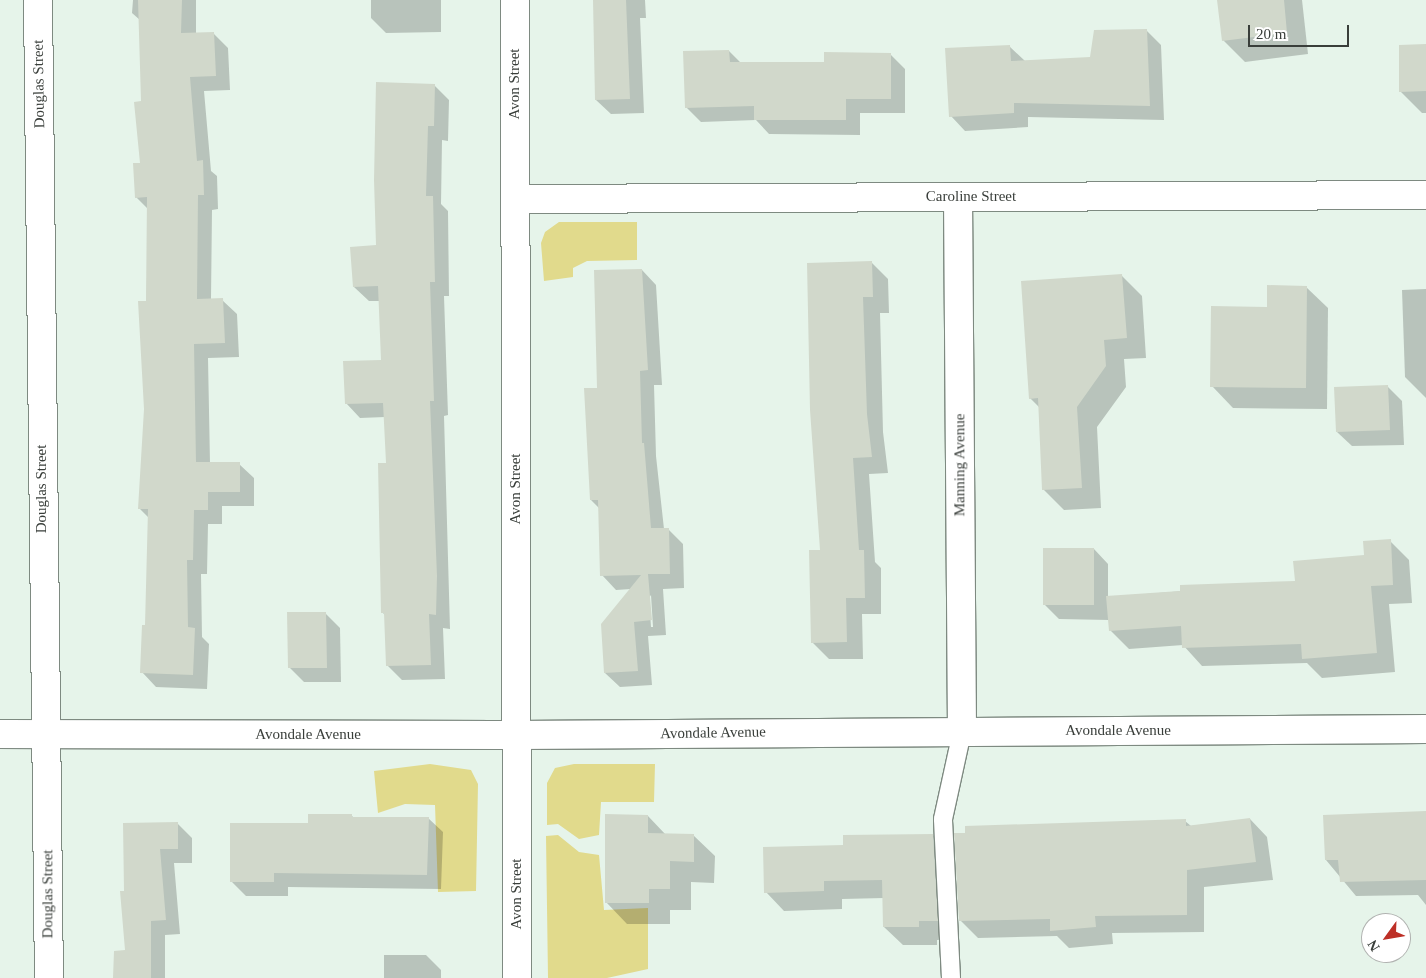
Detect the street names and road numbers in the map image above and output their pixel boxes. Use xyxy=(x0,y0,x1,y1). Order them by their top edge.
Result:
street label: Douglas Street xyxy=(29,39,49,129)
street label: Avon Street xyxy=(506,49,524,119)
street label: Caroline Street xyxy=(926,188,1016,206)
street label: Manning Avenue xyxy=(951,413,969,517)
street label: Douglas Street xyxy=(33,445,51,533)
street label: Avon Street xyxy=(507,454,525,524)
street label: Avondale Avenue xyxy=(1065,722,1171,740)
street label: Avondale Avenue xyxy=(660,723,766,743)
street label: Avondale Avenue xyxy=(255,726,361,744)
street label: Douglas Street xyxy=(39,850,57,938)
street label: Avon Street xyxy=(508,859,526,929)

